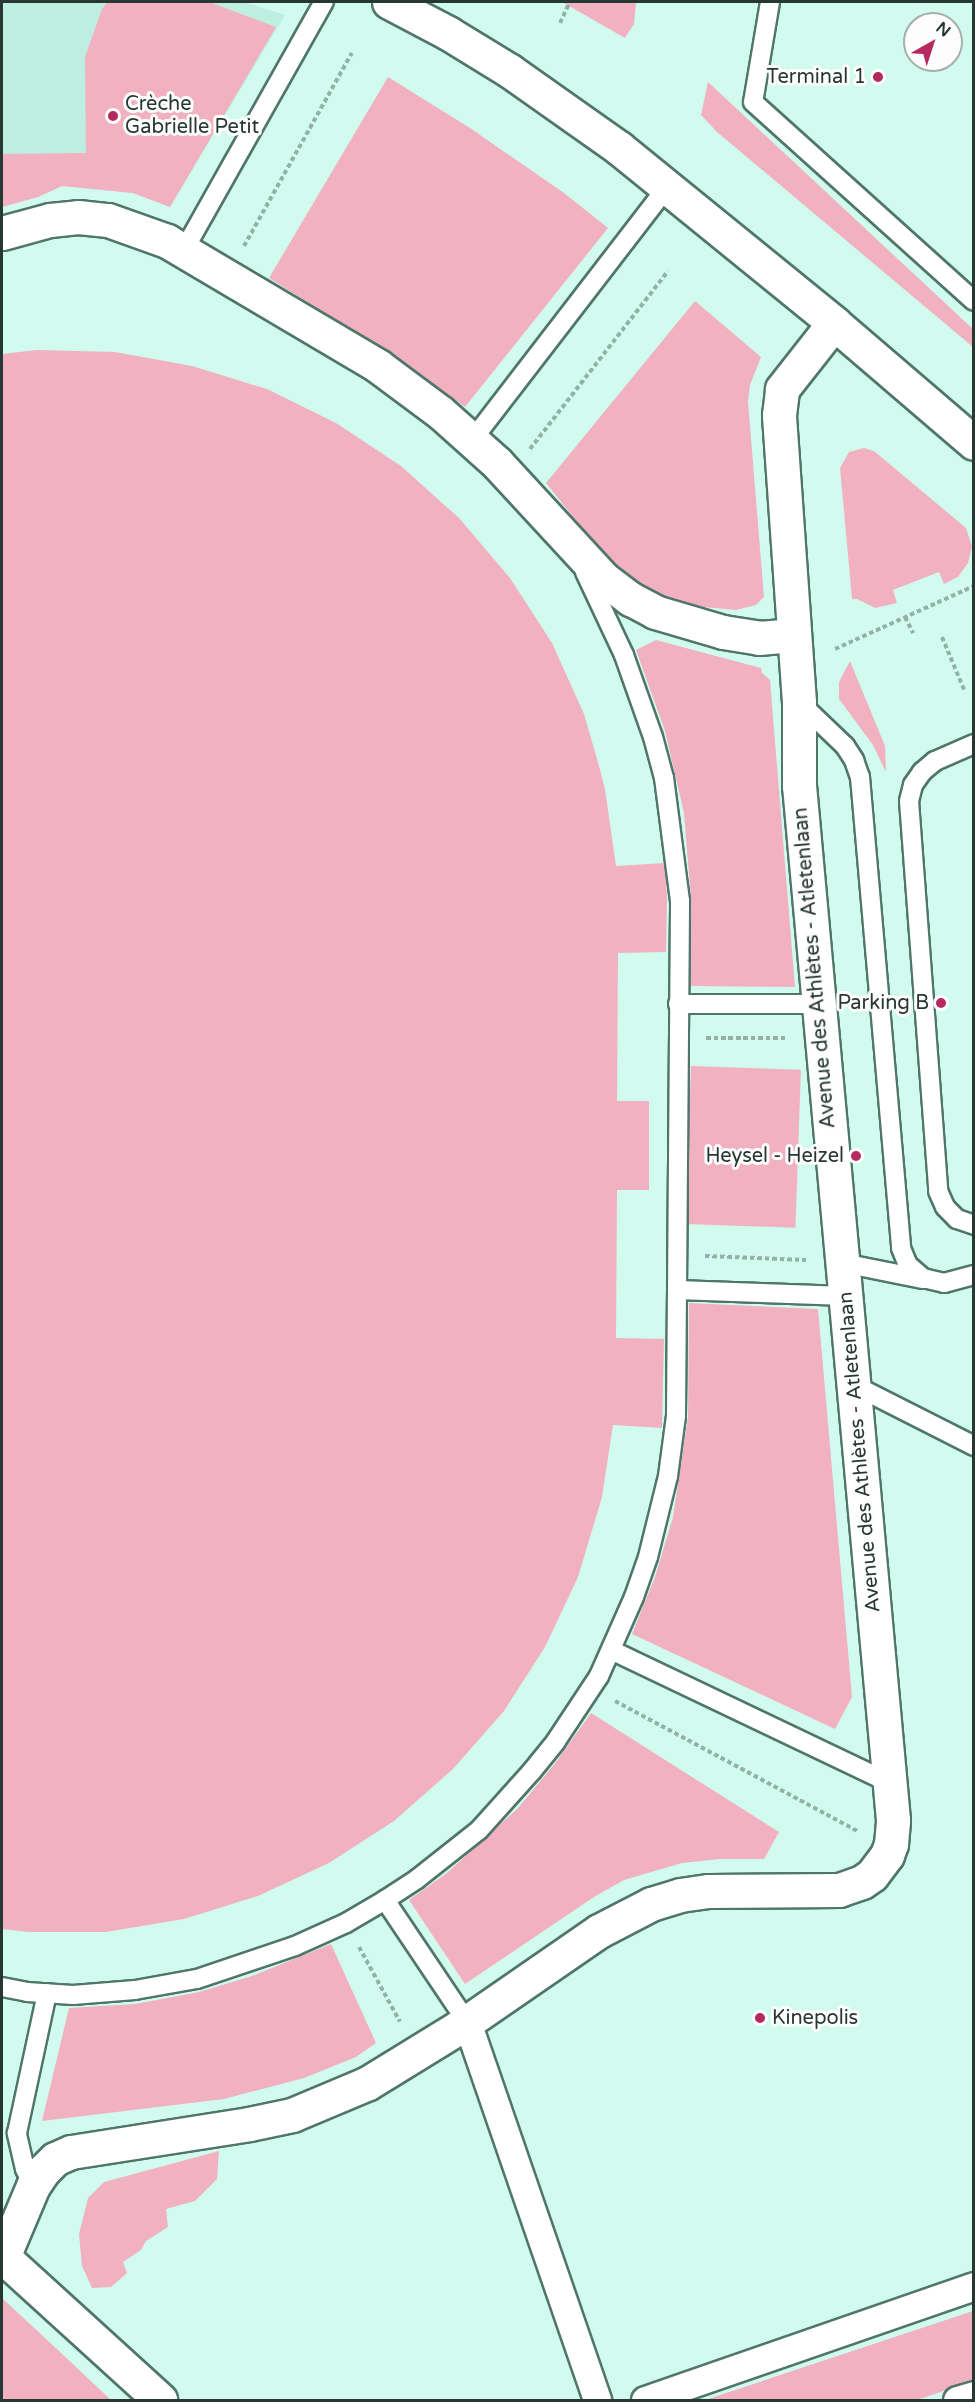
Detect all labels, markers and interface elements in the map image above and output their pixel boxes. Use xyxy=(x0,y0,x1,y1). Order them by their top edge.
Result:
north arrow xyxy=(903,12,963,72)
text: N xyxy=(932,18,954,41)
place label: Terminal 1 xyxy=(767,65,866,89)
marker: Terminal 1 xyxy=(871,70,885,84)
place label: Crèche Gabrielle Petit xyxy=(125,92,259,139)
marker: Crèche Gabrielle Petit xyxy=(106,109,120,123)
street label: Avenue des Athlètes - Atletenlaan xyxy=(789,807,841,1129)
place label: Parking B xyxy=(837,991,929,1015)
marker: Parking B xyxy=(934,996,948,1010)
place label: Heysel - Heizel xyxy=(705,1144,844,1168)
marker: Heysel - Heizel xyxy=(849,1149,863,1163)
street label: Avenue des Athlètes - Atletenlaan xyxy=(834,1291,886,1613)
place label: Kinepolis xyxy=(772,2006,858,2030)
marker: Kinepolis xyxy=(753,2011,767,2025)

